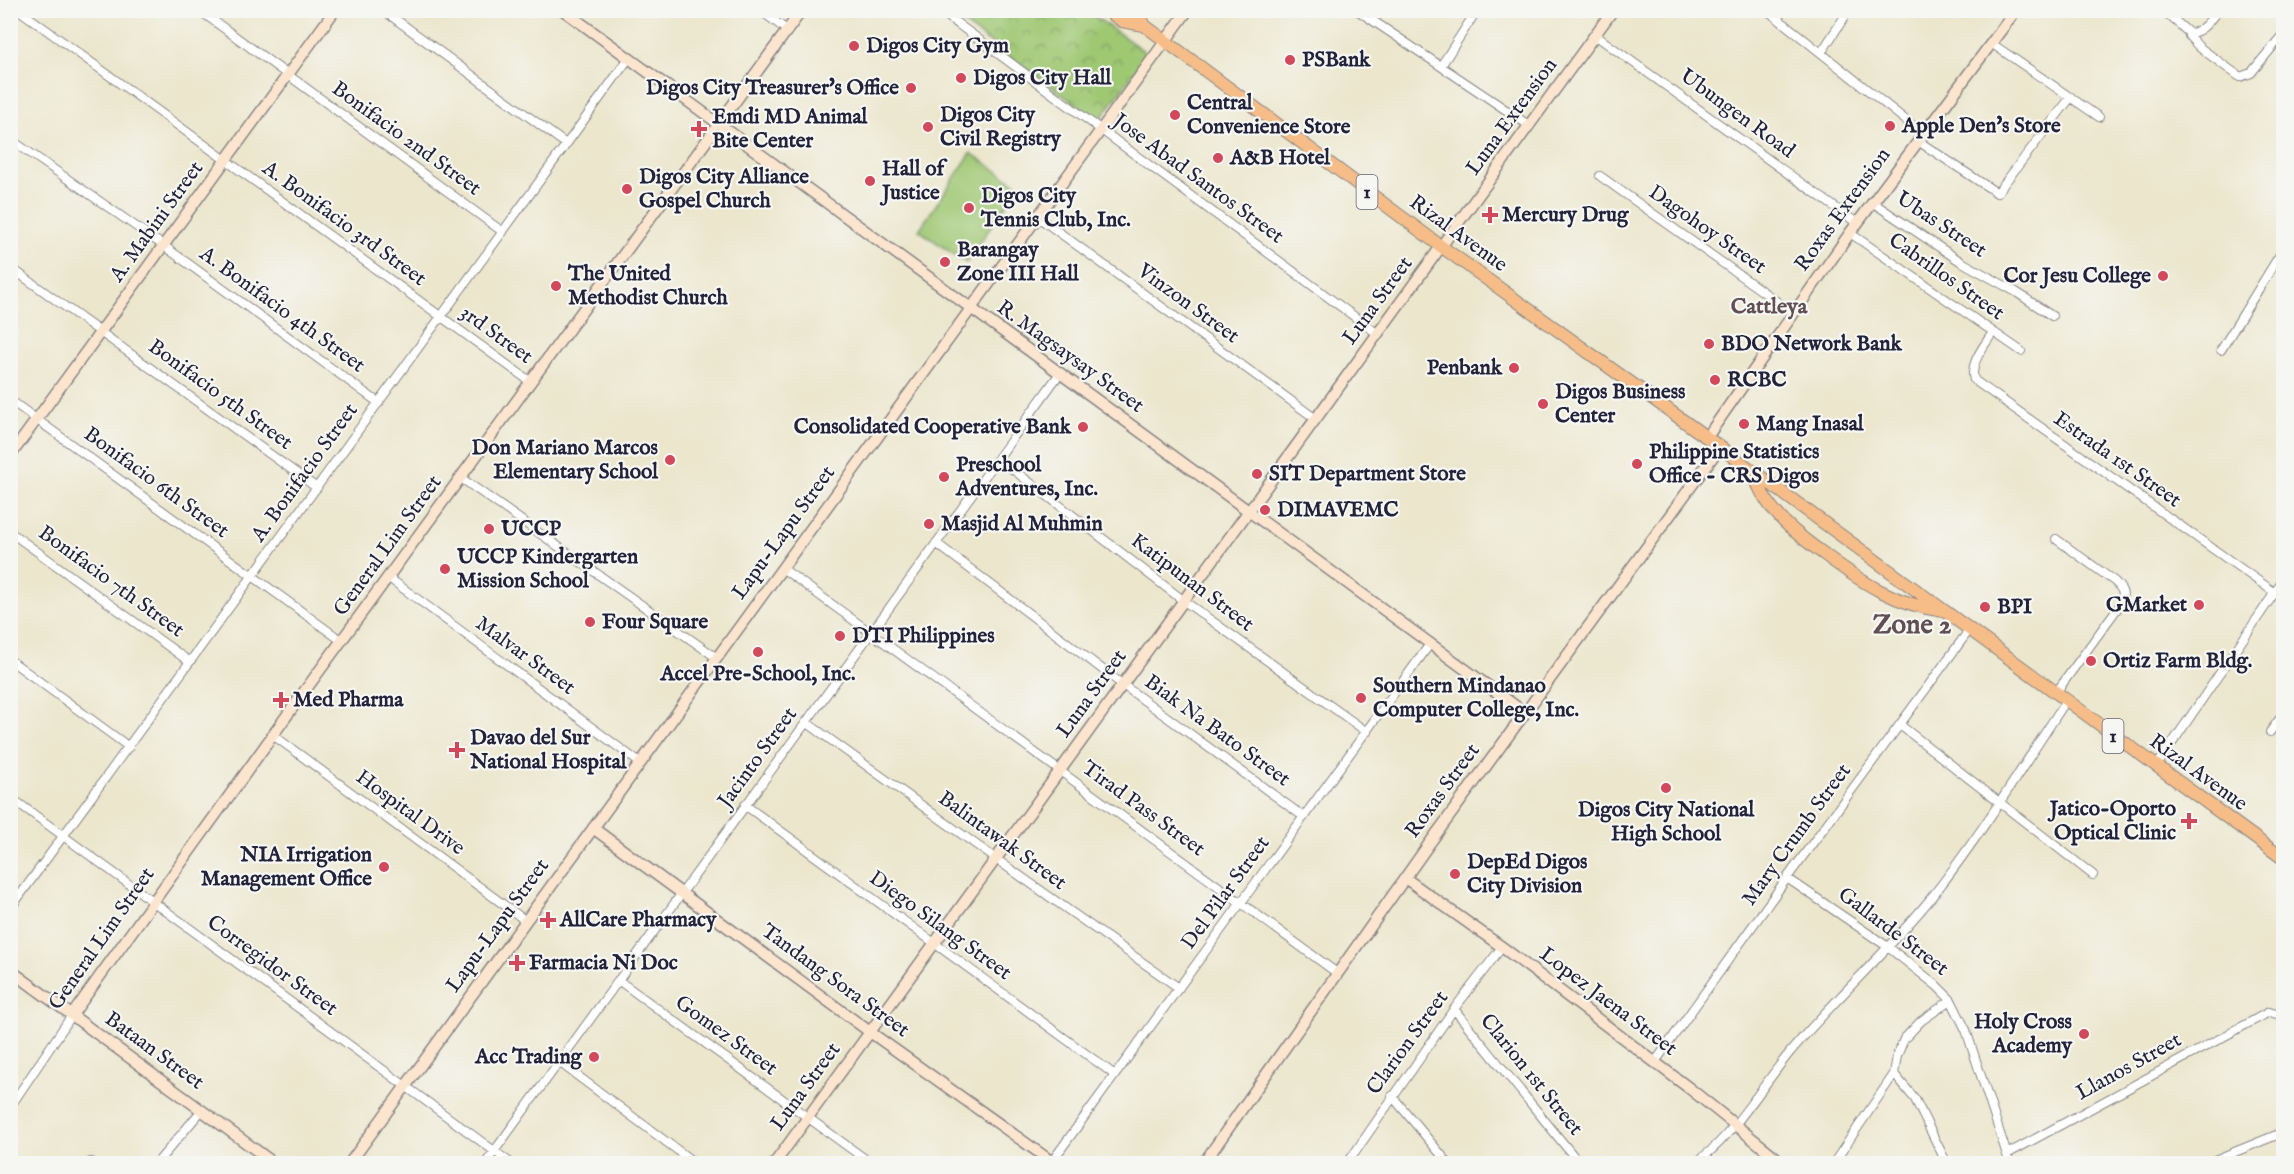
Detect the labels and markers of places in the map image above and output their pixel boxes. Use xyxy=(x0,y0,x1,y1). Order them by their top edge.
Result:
place label: Digos City Gym xyxy=(866,33,1010,60)
marker: Digos City Gym xyxy=(847,39,861,53)
place label: PSBank xyxy=(1302,47,1371,74)
marker: PSBank xyxy=(1283,53,1297,67)
place label: Digos City Hall xyxy=(973,65,1113,92)
marker: Digos City Hall xyxy=(954,71,968,85)
place label: Digos City Treasurer's Office xyxy=(646,75,899,102)
marker: Digos City Treasurer's Office xyxy=(904,81,918,95)
place label: Central Convenience Store xyxy=(1187,90,1351,141)
place label: Digos City Civil Registry xyxy=(940,102,1062,153)
place label: Emdi MD Animal Bite Center xyxy=(712,104,869,155)
marker: Central Convenience Store xyxy=(1168,108,1182,122)
place label: Apple Den's Store xyxy=(1901,113,2061,140)
marker: Apple Den's Store xyxy=(1883,119,1897,133)
marker: Emdi MD Animal Bite Center xyxy=(690,120,708,138)
marker: Digos City Civil Registry xyxy=(921,120,935,134)
place label: A&B Hotel xyxy=(1229,145,1331,172)
marker: A&B Hotel xyxy=(1211,151,1225,165)
place label: Hall of Justice xyxy=(879,156,947,207)
place label: Digos City Alliance Gospel Church xyxy=(639,164,809,215)
marker: Hall of Justice xyxy=(863,174,877,188)
marker: Digos City Alliance Gospel Church xyxy=(620,182,634,196)
place label: Digos City Tennis Club, Inc. xyxy=(980,183,1131,234)
marker: Digos City Tennis Club, Inc. xyxy=(962,201,976,215)
place label: Mercury Drug xyxy=(1502,202,1629,229)
marker: Mercury Drug xyxy=(1483,208,1497,222)
place label: Barangay Zone III Hall xyxy=(957,237,1080,288)
marker: Barangay Zone III Hall xyxy=(938,255,952,269)
place label: The United Methodist Church xyxy=(567,261,728,312)
place label: Cor Jesu College xyxy=(2004,263,2151,290)
marker: Cor Jesu College xyxy=(2156,269,2170,283)
marker: The United Methodist Church xyxy=(549,279,563,293)
place label: BDO Network Bank xyxy=(1721,331,1903,358)
marker: BDO Network Bank xyxy=(1702,337,1716,351)
place label: Penbank xyxy=(1427,355,1503,382)
marker: Penbank xyxy=(1507,361,1521,375)
place label: RCBC xyxy=(1727,367,1786,394)
marker: RCBC xyxy=(1708,373,1722,387)
place label: Digos Business Center xyxy=(1555,379,1685,430)
marker: Digos Business Center xyxy=(1536,397,1550,411)
place label: Mang Inasal xyxy=(1756,411,1865,438)
place label: Consolidated Cooperative Bank xyxy=(794,414,1072,441)
marker: Mang Inasal xyxy=(1737,417,1751,431)
marker: Consolidated Cooperative Bank xyxy=(1076,420,1090,434)
place label: Don Mariano Marcos Elementary School xyxy=(472,435,659,486)
place label: Philippine Statistics Office - CRS Digos xyxy=(1649,439,1819,490)
place label: Preschool Adventures, Inc. xyxy=(955,452,1098,503)
marker: Don Mariano Marcos Elementary School xyxy=(663,453,677,467)
marker: Philippine Statistics Office - CRS Digos xyxy=(1630,457,1644,471)
place label: SIT Department Store xyxy=(1269,461,1466,488)
marker: SIT Department Store xyxy=(1250,467,1264,481)
marker: Preschool Adventures, Inc. xyxy=(937,470,951,484)
place label: DIMAVEMC xyxy=(1277,497,1399,524)
marker: DIMAVEMC xyxy=(1258,503,1272,517)
place label: Masjid Al Muhmin xyxy=(941,511,1103,538)
place label: UCCP xyxy=(500,516,562,543)
marker: Masjid Al Muhmin xyxy=(922,517,936,531)
marker: UCCP xyxy=(482,522,496,536)
place label: UCCP Kindergarten Mission School xyxy=(456,544,638,595)
marker: UCCP Kindergarten Mission School xyxy=(438,562,452,576)
place label: GMarket xyxy=(2106,592,2188,619)
place label: BPI xyxy=(1997,594,2032,621)
marker: GMarket xyxy=(2192,598,2206,612)
marker: BPI xyxy=(1978,600,1992,614)
place label: Four Square xyxy=(602,609,708,636)
marker: Four Square xyxy=(583,615,597,629)
place label: DTI Philippines xyxy=(852,623,995,650)
marker: DTI Philippines xyxy=(833,629,847,643)
marker: Accel Pre-School, Inc. xyxy=(751,645,765,659)
place label: Ortiz Farm Bldg. xyxy=(2103,648,2252,675)
marker: Ortiz Farm Bldg. xyxy=(2084,654,2098,668)
place label: Accel Pre-School, Inc. xyxy=(660,661,855,688)
place label: Southern Mindanao Computer College, Inc. xyxy=(1373,673,1579,724)
place label: Med Pharma xyxy=(293,687,404,714)
marker: Southern Mindanao Computer College, Inc. xyxy=(1354,691,1368,705)
marker: Med Pharma xyxy=(274,693,288,707)
place label: Davao del Sur National Hospital xyxy=(469,725,628,776)
marker: Davao del Sur National Hospital xyxy=(448,741,466,759)
marker: Digos City National High School xyxy=(1659,781,1673,795)
place label: Jatico-Oporto Optical Clinic xyxy=(2047,796,2177,847)
place label: Digos City National High School xyxy=(1578,797,1755,848)
marker: Jatico-Oporto Optical Clinic xyxy=(2180,812,2198,830)
place label: NIA Irrigation Management Office xyxy=(201,842,372,893)
place label: DepEd Digos City Division xyxy=(1467,849,1588,900)
marker: NIA Irrigation Management Office xyxy=(377,860,391,874)
marker: DepEd Digos City Division xyxy=(1448,867,1462,881)
place label: AllCare Pharmacy xyxy=(559,907,717,934)
marker: AllCare Pharmacy xyxy=(541,913,555,927)
place label: Farmacia Ni Doc xyxy=(529,950,678,977)
marker: Farmacia Ni Doc xyxy=(510,956,524,970)
place label: Holy Cross Academy xyxy=(1974,1009,2073,1060)
marker: Holy Cross Academy xyxy=(2077,1027,2091,1041)
place label: Acc Trading xyxy=(474,1044,583,1071)
marker: Acc Trading xyxy=(587,1050,601,1064)

